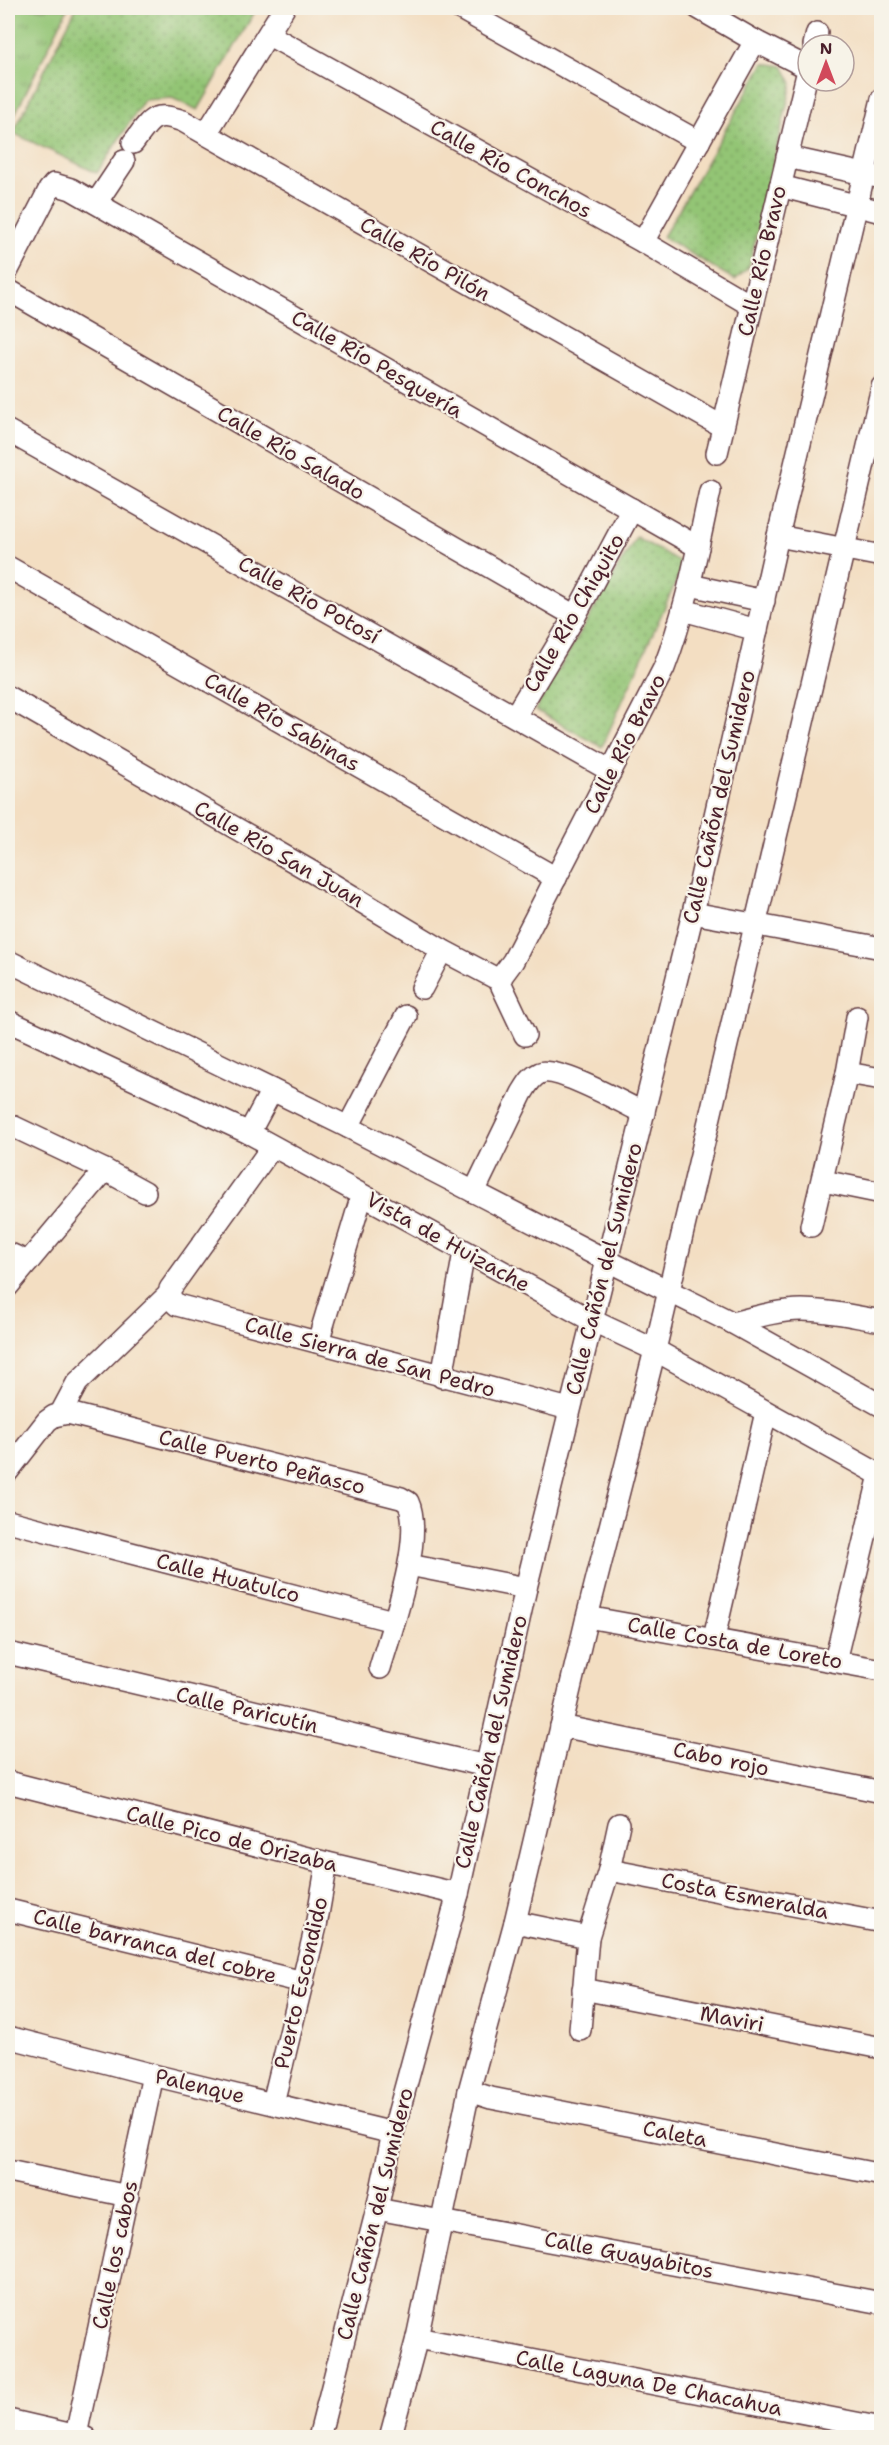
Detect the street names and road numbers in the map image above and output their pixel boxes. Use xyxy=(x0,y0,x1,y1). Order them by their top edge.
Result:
street label: Calle Río Conchos xyxy=(425,113,597,225)
street label: Calle Río Bravo xyxy=(731,183,793,339)
street label: Calle Río Pilón xyxy=(355,210,495,308)
street label: Calle Río Pesquería xyxy=(286,304,468,424)
street label: Calle Río Salado xyxy=(212,399,370,507)
street label: Calle Río Chiquito xyxy=(517,528,631,698)
street label: Calle Río Potosí xyxy=(233,549,385,651)
street label: Calle Río Sabinas xyxy=(199,666,365,778)
street label: Calle Cañón del Sumidero xyxy=(676,667,762,927)
street label: Calle Río Bravo xyxy=(578,669,672,819)
street label: Calle Río San Juan xyxy=(189,794,369,914)
street label: Calle Cañón del Sumidero xyxy=(559,1140,649,1398)
street label: Vista de Huizache xyxy=(361,1185,535,1299)
street label: Calle Sierra de San Pedro xyxy=(242,1310,498,1404)
street label: Calle Puerto Peñasco xyxy=(156,1423,368,1501)
street label: Calle Huatulco xyxy=(153,1547,303,1609)
street label: Calle Costa de Loreto xyxy=(625,1610,845,1676)
street label: Calle Cañón del Sumidero xyxy=(448,1612,534,1872)
street label: Calle Paricutín xyxy=(173,1680,321,1740)
street label: Cabo rojo xyxy=(670,1735,772,1783)
street label: Calle Pico de Orizaba xyxy=(123,1799,341,1879)
street label: Costa Esmeralda xyxy=(659,1866,831,1926)
street label: Puerto Escondido xyxy=(268,1894,334,2072)
street label: Calle barranca del cobre xyxy=(30,1902,280,1990)
street label: Maviri xyxy=(698,1999,766,2039)
street label: Palenque xyxy=(153,2062,247,2110)
street label: Calle Cañón del Sumidero xyxy=(330,2085,420,2343)
street label: Caleta xyxy=(640,2114,710,2154)
street label: Calle los cabos xyxy=(86,2178,144,2332)
street label: Calle Guayabitos xyxy=(542,2225,716,2285)
street label: Calle Laguna De Chacahua xyxy=(513,2343,785,2423)

